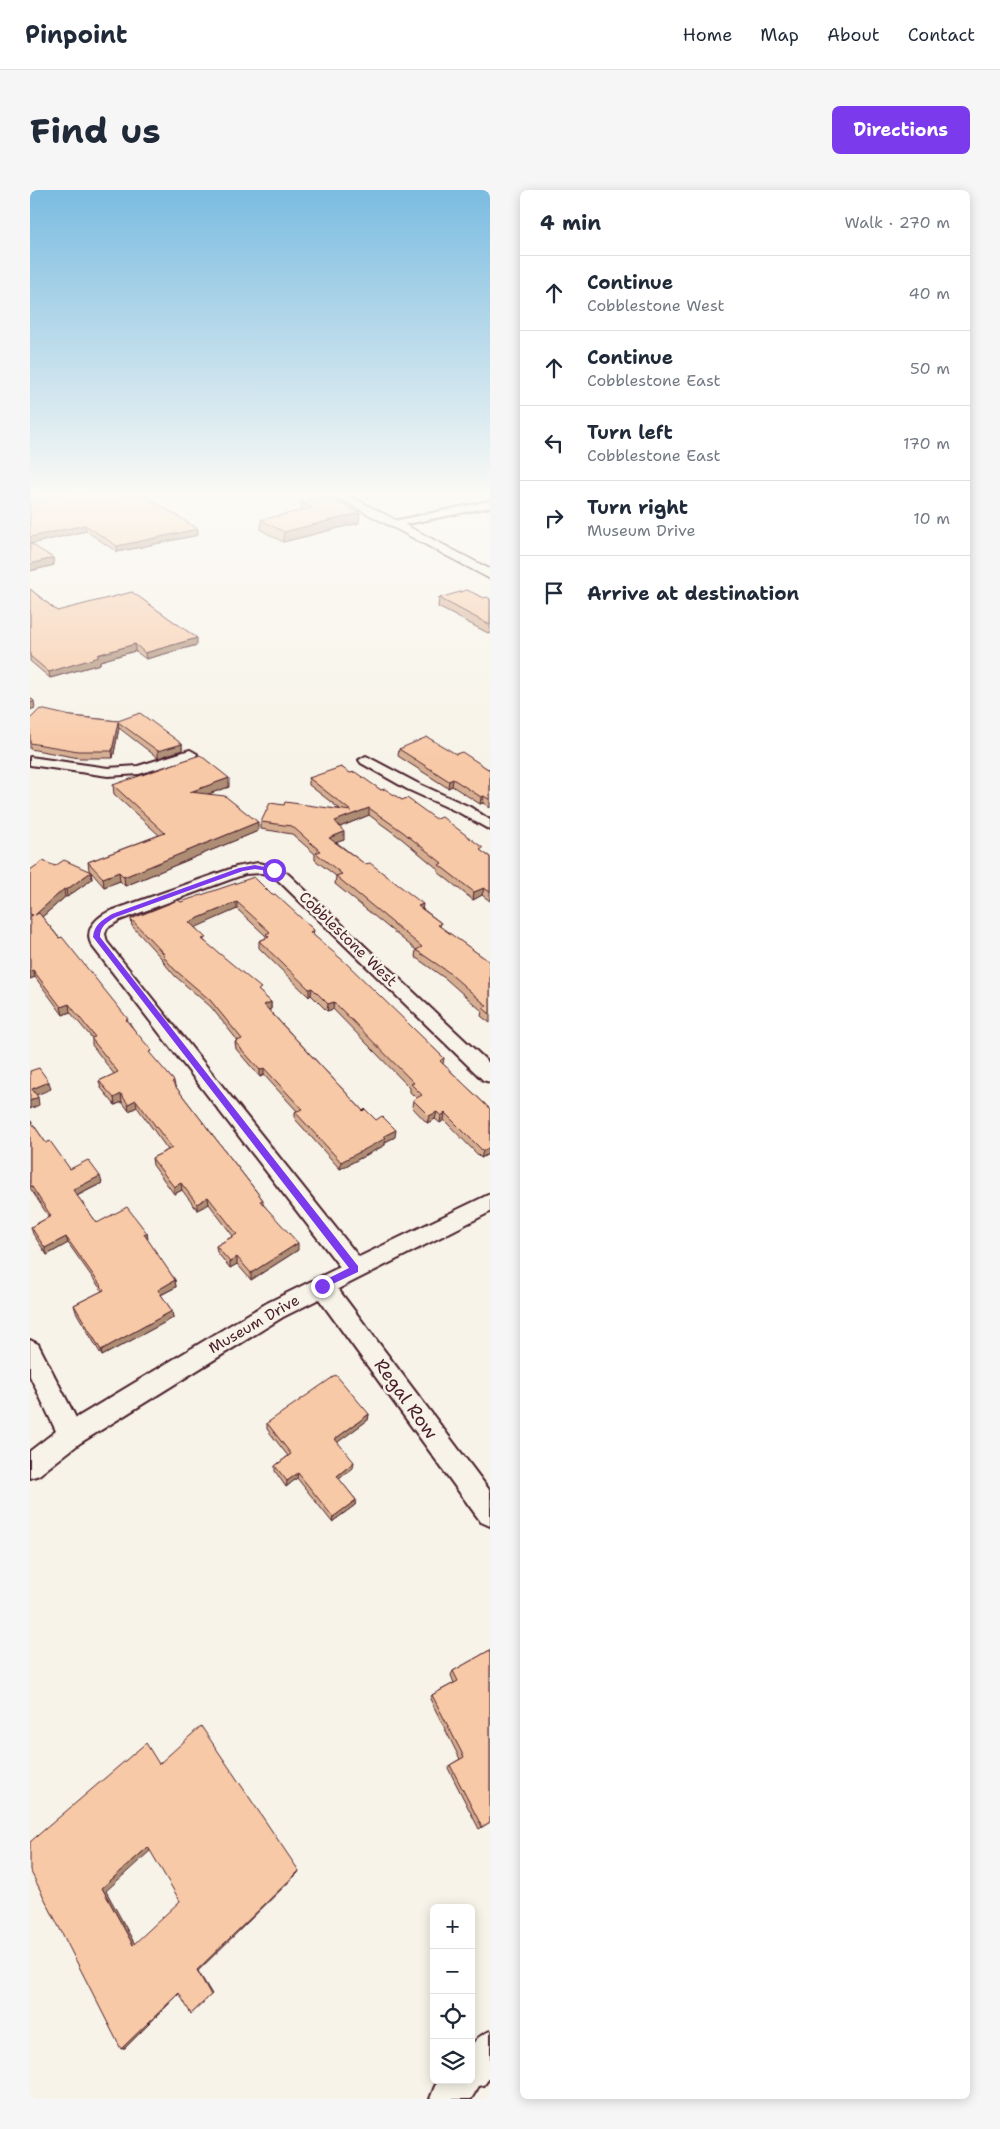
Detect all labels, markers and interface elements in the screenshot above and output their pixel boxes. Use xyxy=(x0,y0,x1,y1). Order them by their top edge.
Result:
text: Pinpoint xyxy=(25,19,127,51)
text: Home xyxy=(683,23,732,47)
text: Map xyxy=(760,23,799,47)
text: About xyxy=(827,23,880,47)
text: Contact xyxy=(908,23,975,47)
button: Directions xyxy=(832,106,970,154)
text: Find us xyxy=(30,107,161,154)
text: 4 min xyxy=(540,209,601,237)
text: Walk · 270 m xyxy=(845,212,950,233)
text: Continue xyxy=(587,270,673,295)
icon: ahead xyxy=(540,279,568,307)
text: 40 m xyxy=(908,283,950,304)
text: Cobblestone West xyxy=(587,295,725,316)
text: Continue xyxy=(587,345,673,370)
icon: ahead xyxy=(540,354,568,382)
text: 50 m xyxy=(910,358,950,379)
text: Cobblestone East xyxy=(587,370,721,391)
text: Turn left xyxy=(587,420,673,445)
icon: left xyxy=(540,429,568,457)
text: 170 m xyxy=(903,433,950,454)
text: Cobblestone East xyxy=(587,445,721,466)
text: Turn right xyxy=(587,495,688,520)
icon: right xyxy=(540,504,568,532)
text: 10 m xyxy=(913,508,950,529)
text: Museum Drive xyxy=(587,520,696,541)
icon: arrive xyxy=(540,579,568,607)
text: Arrive at destination xyxy=(587,581,799,606)
route start xyxy=(263,859,286,882)
street label: Cobblestone West xyxy=(295,887,401,991)
route end xyxy=(311,1275,334,1298)
street label: Museum Drive xyxy=(205,1290,303,1358)
street label: Regal Row xyxy=(369,1354,444,1444)
map controls xyxy=(430,1904,475,2084)
button: + xyxy=(430,1904,475,1949)
button: − xyxy=(430,1949,475,1994)
button: locate xyxy=(430,1994,475,2039)
button: layers xyxy=(430,2039,475,2084)

